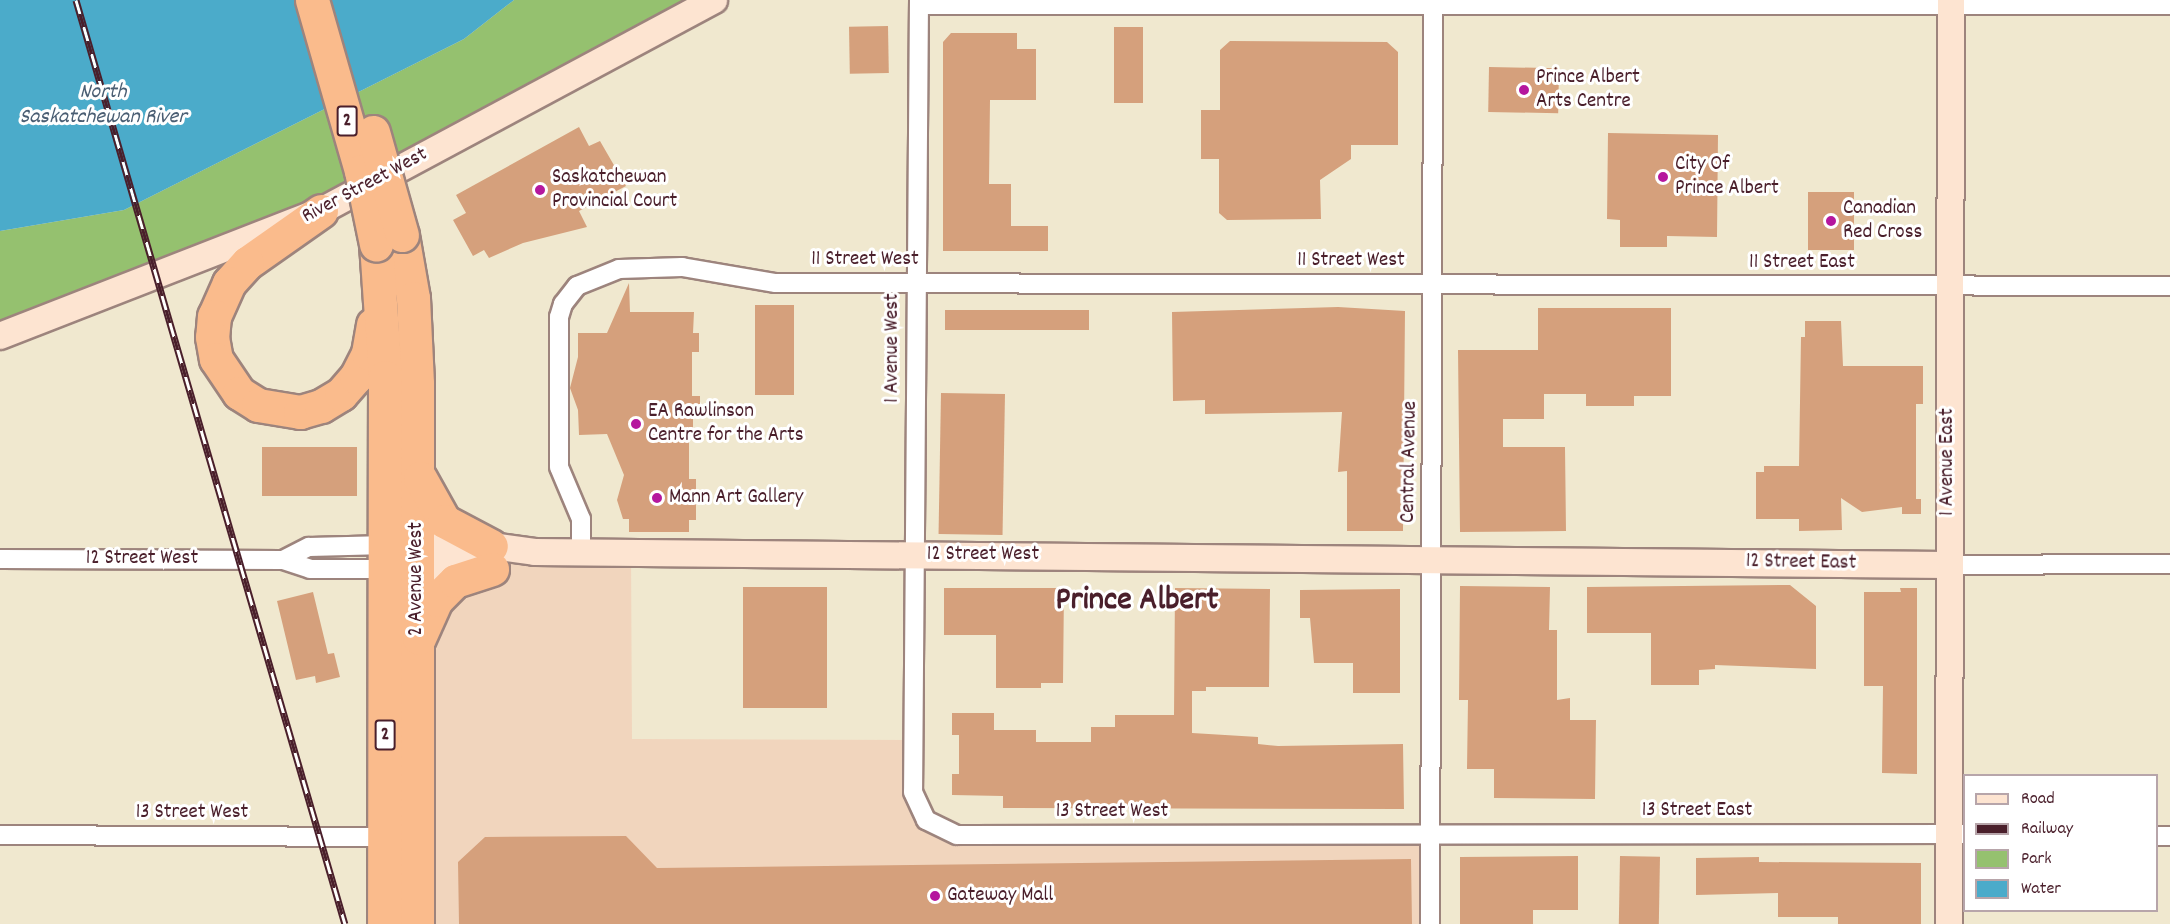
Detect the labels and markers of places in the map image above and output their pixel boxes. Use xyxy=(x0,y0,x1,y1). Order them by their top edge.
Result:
place label: Prince Albert Arts Centre xyxy=(1536,65,1640,115)
marker: Prince Albert Arts Centre xyxy=(1517,83,1531,97)
place label: City Of Prince Albert xyxy=(1675,152,1779,202)
place label: Saskatchewan Provincial Court xyxy=(552,165,677,215)
marker: City Of Prince Albert xyxy=(1656,170,1670,184)
marker: Saskatchewan Provincial Court xyxy=(533,183,547,197)
place label: Canadian Red Cross xyxy=(1843,196,1922,246)
marker: Canadian Red Cross xyxy=(1824,214,1838,228)
place label: EA Rawlinson Centre for the Arts xyxy=(648,399,804,449)
marker: EA Rawlinson Centre for the Arts xyxy=(629,417,643,431)
place label: Mann Art Gallery xyxy=(669,485,803,511)
marker: Mann Art Gallery xyxy=(650,491,664,505)
place label: Gateway Mall xyxy=(947,883,1053,909)
marker: Gateway Mall xyxy=(928,889,942,903)

